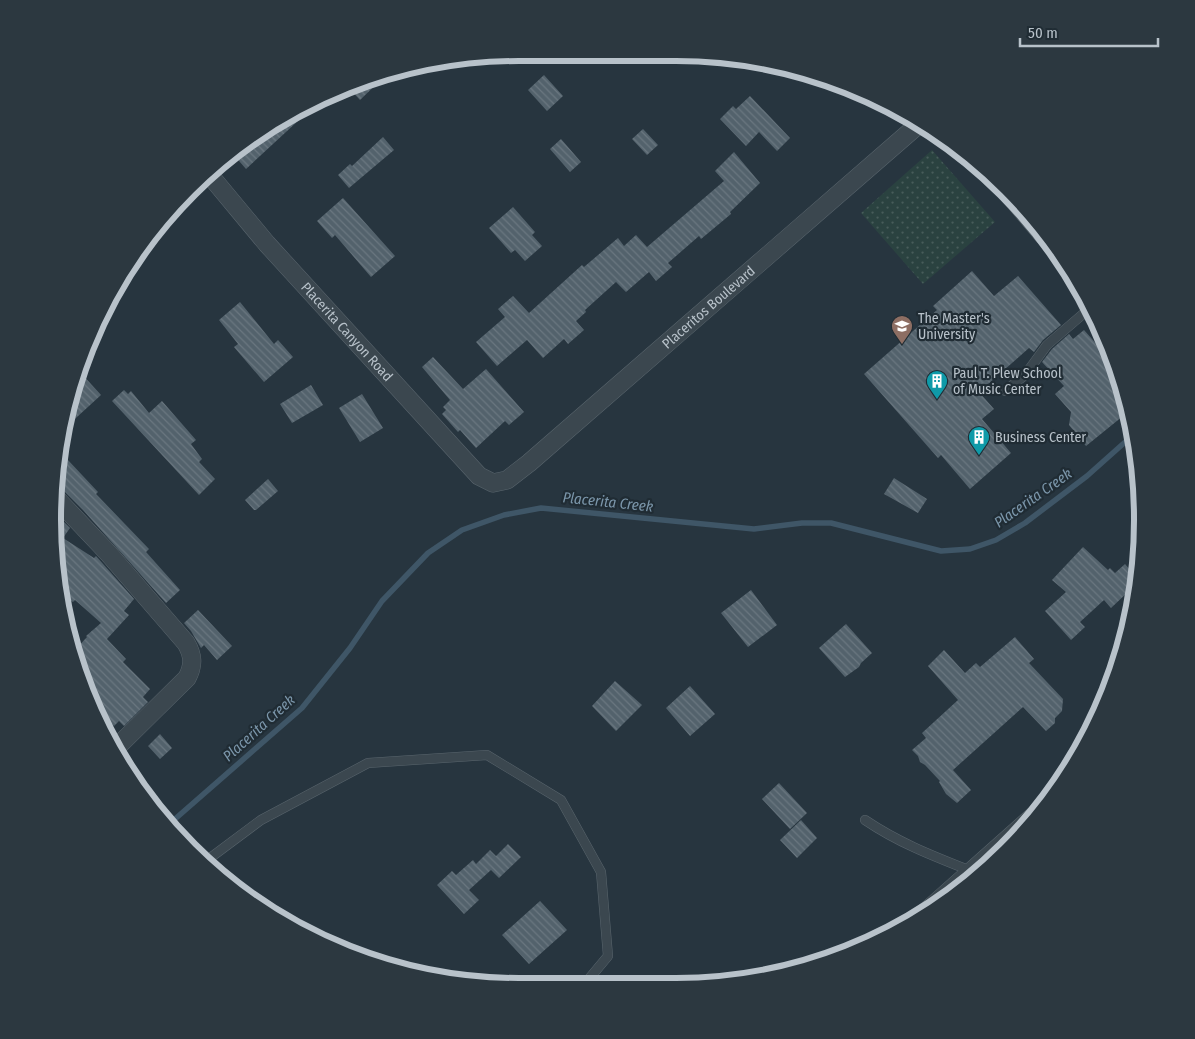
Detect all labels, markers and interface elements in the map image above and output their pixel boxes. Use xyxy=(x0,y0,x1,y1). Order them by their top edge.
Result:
scale bar xyxy=(1020,15,1158,47)
text: 50 m xyxy=(1028,24,1058,42)
street label: Placeritos Boulevard xyxy=(658,262,758,352)
street label: Placerita Canyon Road xyxy=(298,279,396,385)
place label: The Master's University xyxy=(918,310,990,343)
school or university icon: The Master's University xyxy=(890,314,914,345)
place label: Paul T. Plew School of Music Center xyxy=(953,365,1062,398)
building icon: Paul T. Plew School of Music Center xyxy=(925,369,949,400)
building icon: Business Center xyxy=(967,425,991,456)
place label: Business Center xyxy=(995,429,1086,446)
water label: Placerita Creek xyxy=(991,464,1076,531)
water label: Placerita Creek xyxy=(562,488,655,516)
water label: Placerita Creek xyxy=(219,691,299,765)

